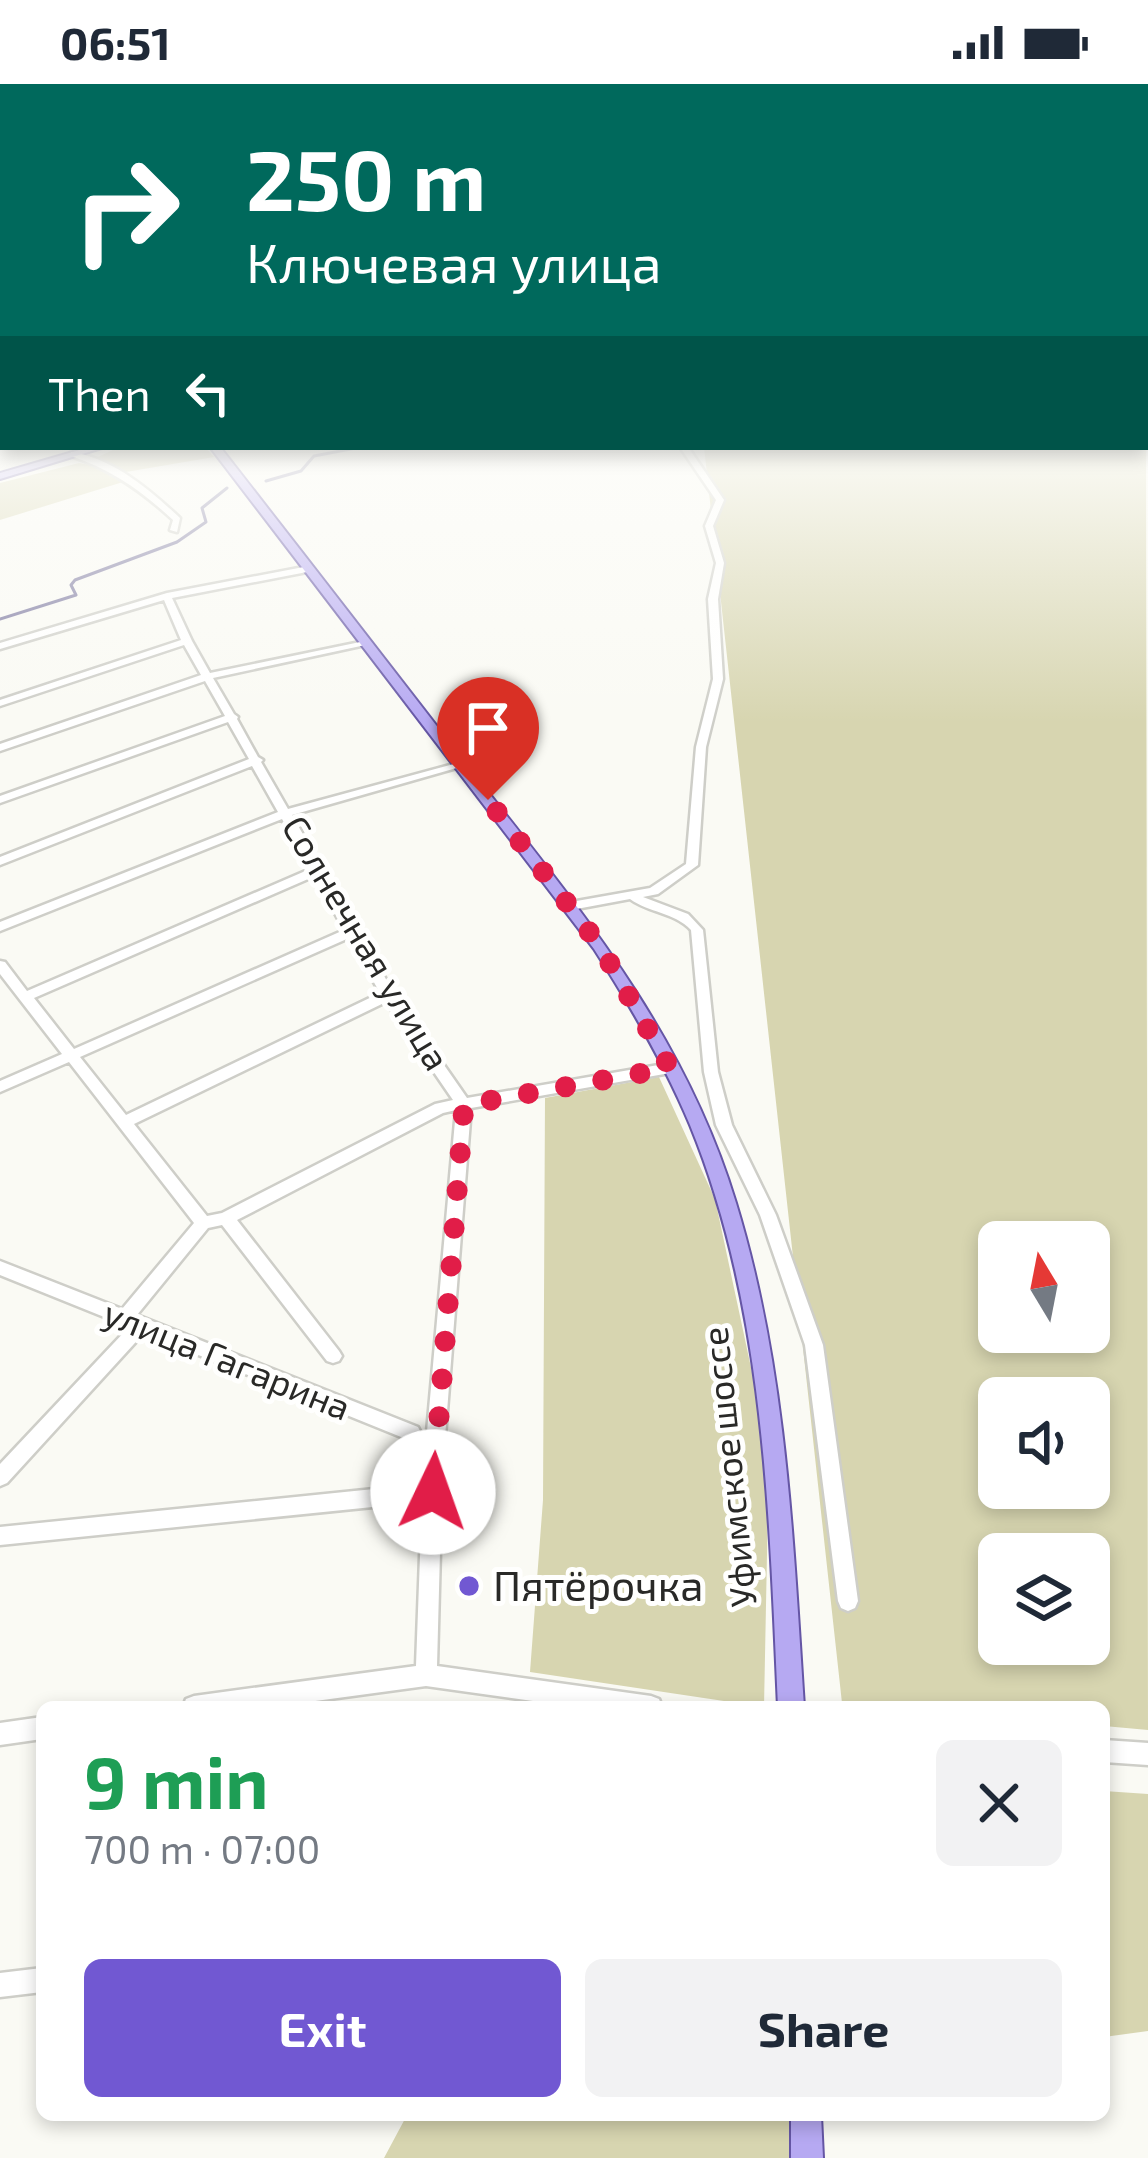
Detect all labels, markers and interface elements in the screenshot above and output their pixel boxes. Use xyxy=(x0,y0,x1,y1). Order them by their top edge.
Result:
text: 06:51 xyxy=(60,15,171,69)
text: 250 m xyxy=(246,127,486,228)
icon: right xyxy=(48,132,204,288)
text: Ключевая улица xyxy=(246,229,661,294)
icon: left xyxy=(175,360,241,426)
text: Then xyxy=(48,366,151,420)
pin xyxy=(437,677,539,800)
icon: arrive xyxy=(455,695,521,761)
street label: Солнечная улица xyxy=(274,807,460,1078)
north arrow xyxy=(978,1221,1110,1353)
map controls xyxy=(978,1221,1110,1665)
street label: улица Гагарина xyxy=(97,1290,357,1429)
street label: Уфимское шоссе xyxy=(691,1325,764,1609)
button: sound xyxy=(978,1377,1110,1509)
position arrow xyxy=(370,1429,496,1555)
button: layers xyxy=(978,1533,1110,1665)
place label: Пятёрочка xyxy=(493,1559,703,1609)
marker: Пятёрочка xyxy=(456,1573,482,1599)
text: 9 min xyxy=(84,1737,269,1823)
button: close xyxy=(936,1740,1062,1866)
text: 700 m · 07:00 xyxy=(84,1825,320,1872)
button: Exit xyxy=(84,1959,561,2097)
button: Share xyxy=(585,1959,1062,2097)

